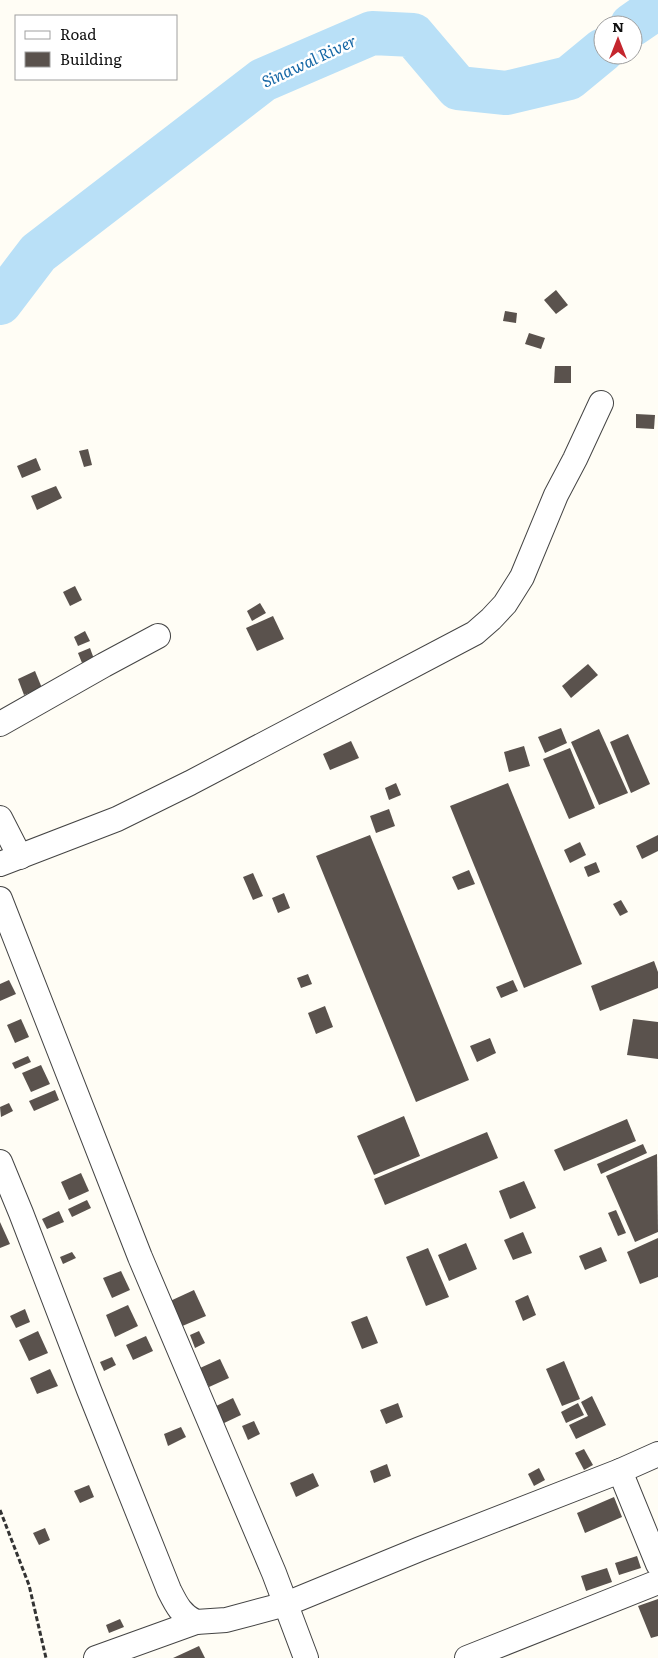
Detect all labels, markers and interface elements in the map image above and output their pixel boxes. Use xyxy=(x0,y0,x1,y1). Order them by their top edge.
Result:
legend xyxy=(15,15,178,80)
north arrow xyxy=(593,15,643,65)
text: N xyxy=(612,16,624,36)
text: Road xyxy=(60,22,96,45)
water label: Sinawal River xyxy=(257,28,360,93)
text: Building xyxy=(60,47,122,70)

